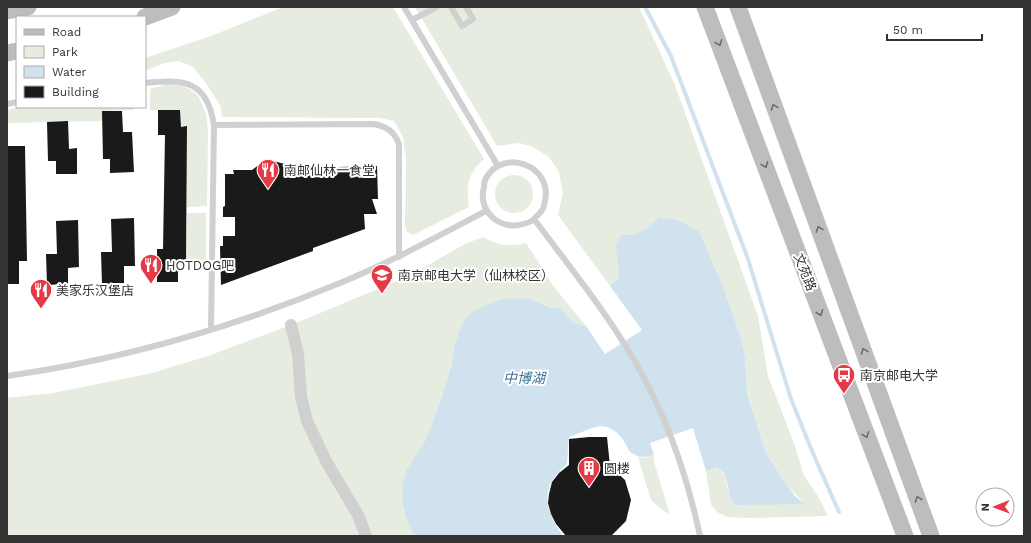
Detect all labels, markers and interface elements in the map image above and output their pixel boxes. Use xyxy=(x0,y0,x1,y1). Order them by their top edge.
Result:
legend xyxy=(16,16,146,108)
scale bar xyxy=(887,16,982,42)
text: 50 m xyxy=(893,23,923,37)
text: Road xyxy=(52,25,81,39)
one-way arrow xyxy=(714,40,722,47)
text: Park xyxy=(52,45,78,59)
text: Water xyxy=(52,65,87,79)
text: Building xyxy=(52,85,99,99)
one-way arrow xyxy=(771,103,779,110)
restaurant icon: 南邮仙林一食堂 xyxy=(255,157,281,190)
one-way arrow xyxy=(760,162,768,169)
place label: 南邮仙林一食堂 xyxy=(284,163,375,178)
one-way arrow xyxy=(815,225,824,232)
street label: 文苑路 xyxy=(791,251,819,293)
restaurant icon: HOTDOG吧 xyxy=(138,252,164,285)
place label: HOTDOG吧 xyxy=(166,258,234,273)
school or university icon: 南京邮电大学（仙林校区） xyxy=(369,262,395,295)
place label: 南京邮电大学（仙林校区） xyxy=(398,268,554,283)
restaurant icon: 美家乐汉堡店 xyxy=(28,277,54,310)
place label: 美家乐汉堡店 xyxy=(56,283,134,298)
one-way arrow xyxy=(816,309,824,316)
one-way arrow xyxy=(860,348,868,355)
bus stop icon: 南京邮电大学 xyxy=(831,362,857,395)
place label: 南京邮电大学 xyxy=(860,368,938,383)
water label: 中博湖 xyxy=(503,370,547,386)
one-way arrow xyxy=(862,431,870,438)
building icon: 圆楼 xyxy=(576,455,602,488)
place label: 圆楼 xyxy=(604,461,630,476)
north arrow xyxy=(975,487,1015,527)
one-way arrow xyxy=(914,496,922,503)
text: N xyxy=(979,503,992,511)

